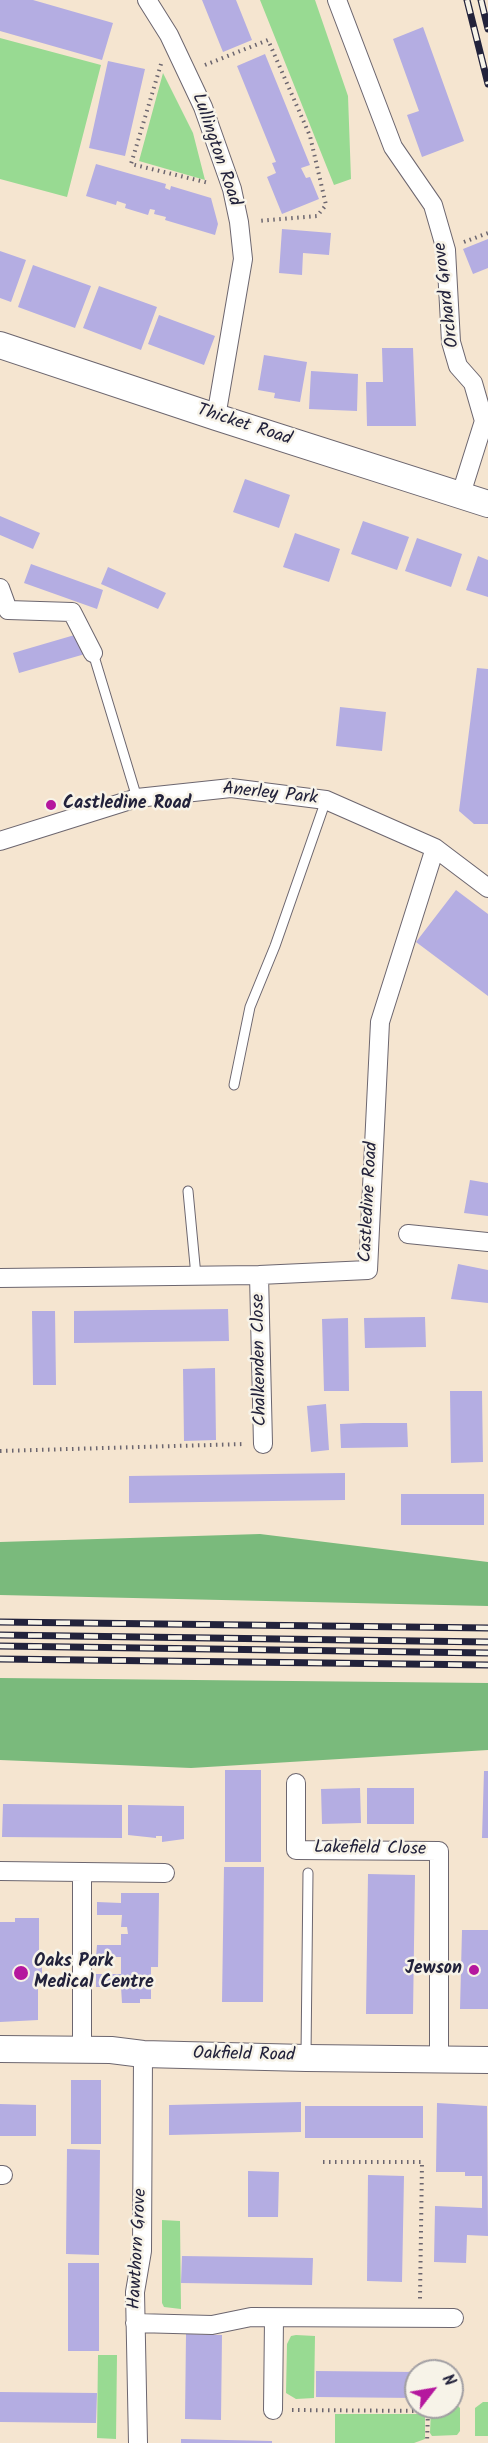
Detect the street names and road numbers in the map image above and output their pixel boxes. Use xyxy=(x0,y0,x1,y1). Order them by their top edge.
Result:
street label: Lullington Road xyxy=(186,91,244,209)
street label: Orchard Grove xyxy=(431,241,465,349)
street label: Thicket Road xyxy=(194,401,294,451)
street label: Anerley Park xyxy=(221,779,319,811)
street label: Castledine Road xyxy=(356,1141,384,1263)
street label: Chalkenden Close xyxy=(249,1294,273,1426)
street label: Lakefield Close xyxy=(314,1838,426,1862)
street label: Oakfield Road xyxy=(193,2044,295,2068)
street label: Hawthorn Grove xyxy=(125,2188,153,2310)

